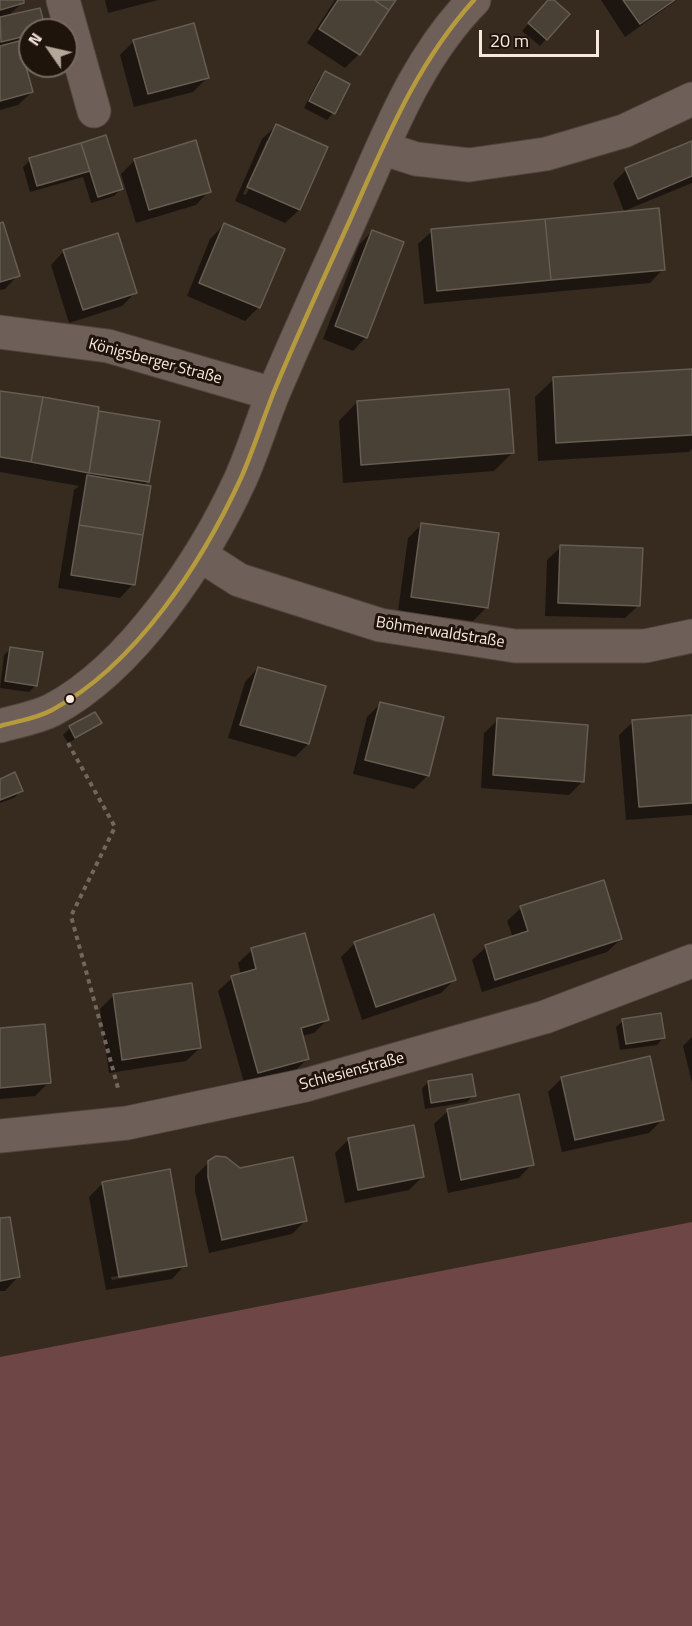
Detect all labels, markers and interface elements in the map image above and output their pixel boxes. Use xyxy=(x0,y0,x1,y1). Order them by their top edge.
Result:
north arrow xyxy=(18,18,78,78)
scale bar xyxy=(482,18,602,56)
text: 20 m xyxy=(490,27,529,54)
text: N xyxy=(22,28,48,50)
street label: Königsberger Straße xyxy=(86,335,224,389)
street label: Böhmerwaldstraße xyxy=(374,613,506,653)
unlabelled marker xyxy=(64,693,76,705)
street label: Schlesienstraße xyxy=(298,1049,406,1095)

